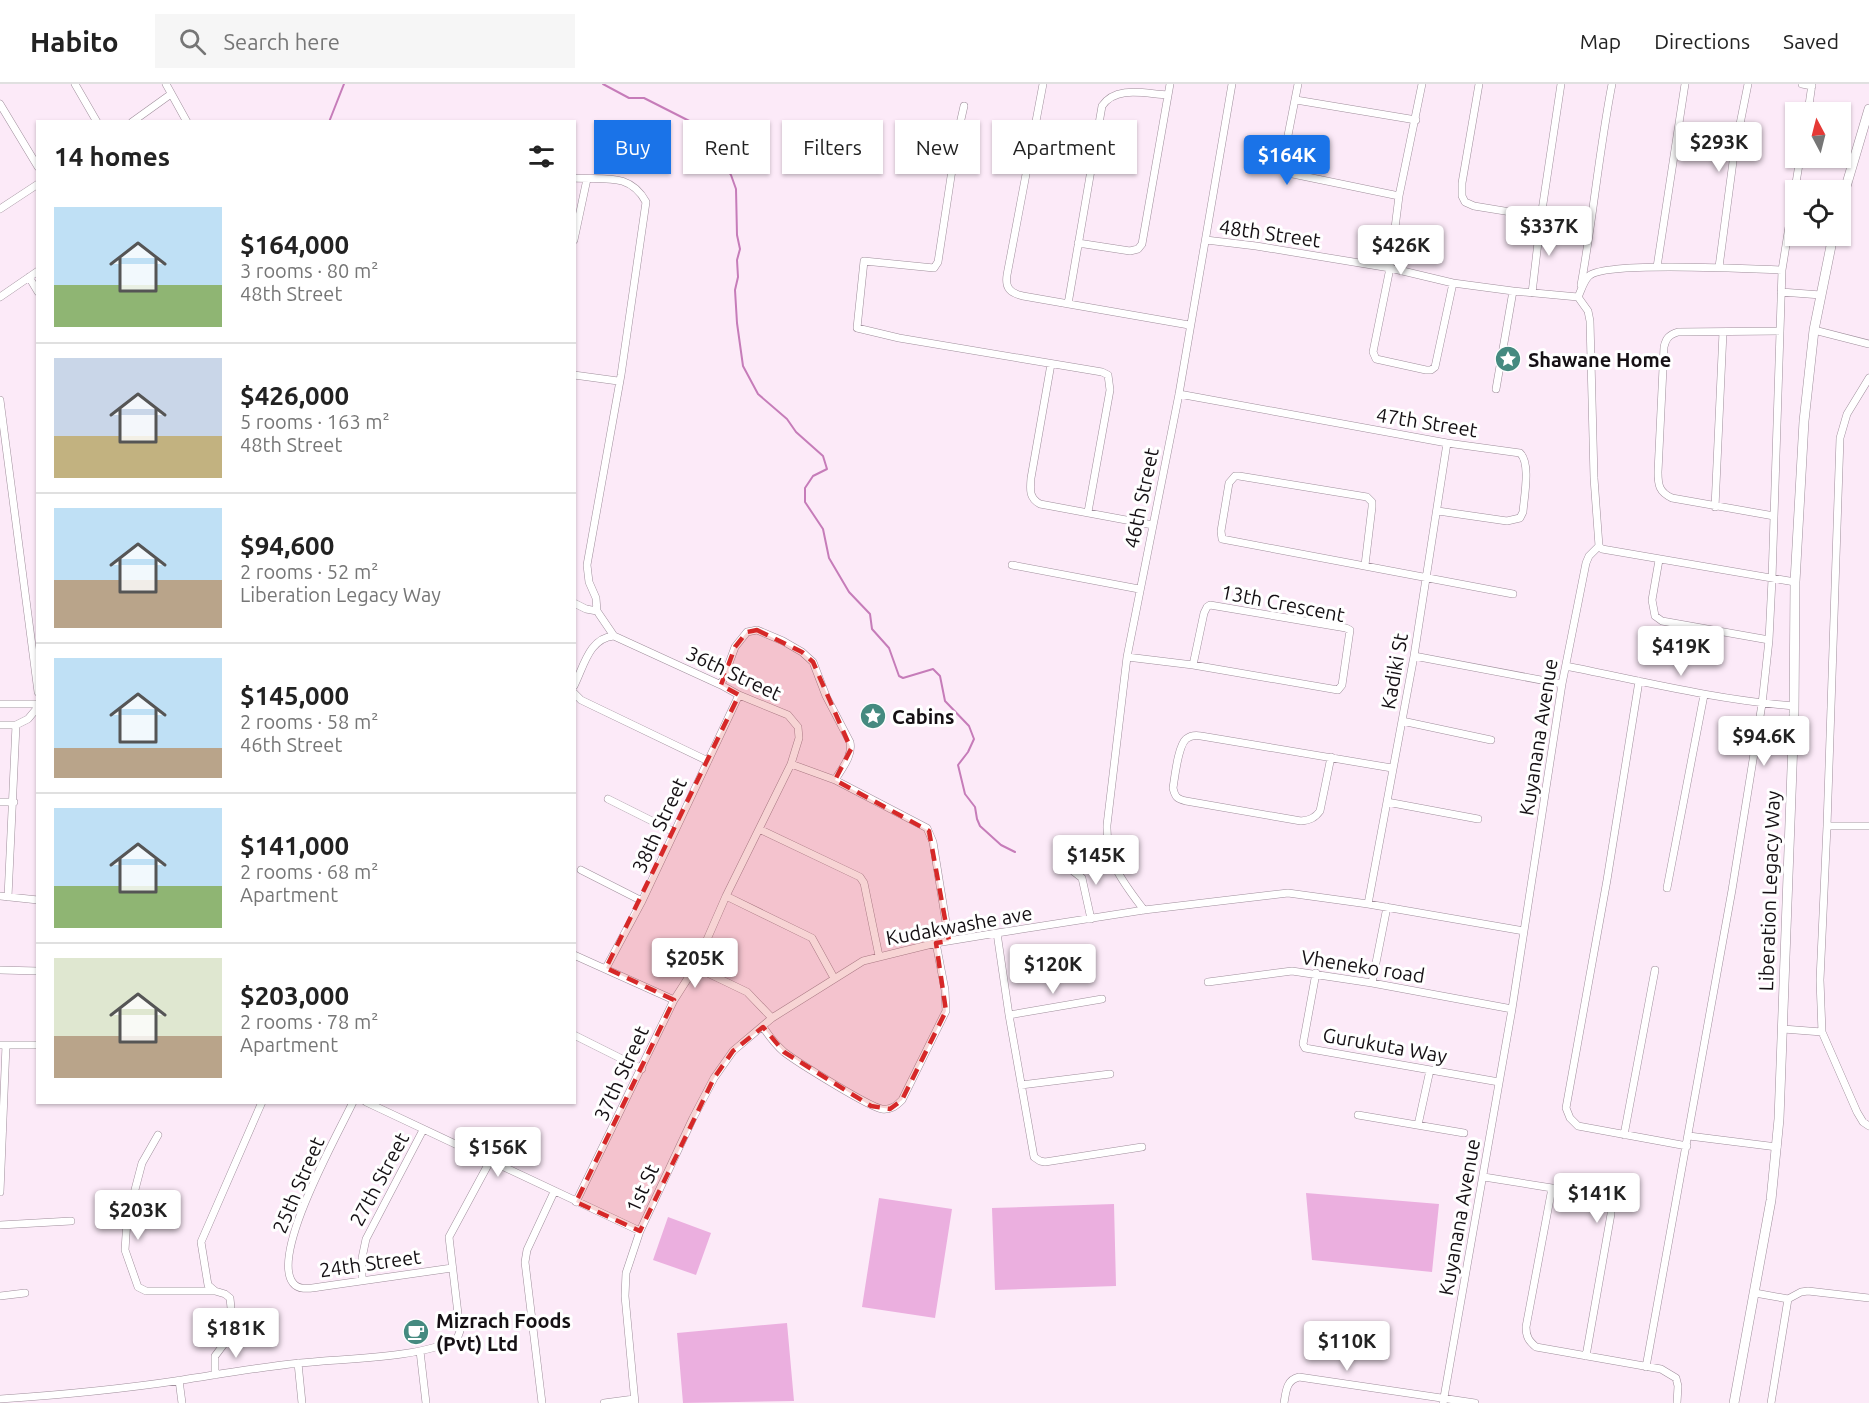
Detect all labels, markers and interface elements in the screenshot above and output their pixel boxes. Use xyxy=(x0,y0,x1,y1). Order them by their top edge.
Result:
search box xyxy=(155,14,575,68)
icon: search xyxy=(176,25,209,58)
text: Habito xyxy=(30,26,119,57)
text: Search here xyxy=(224,29,340,54)
text: Map xyxy=(1580,29,1621,53)
text: Directions xyxy=(1654,29,1750,53)
text: Saved xyxy=(1783,29,1839,53)
north arrow xyxy=(1785,102,1851,168)
map controls xyxy=(1785,102,1851,246)
chip: Buy xyxy=(594,120,671,174)
chip: Rent xyxy=(683,120,770,174)
chip: Filters xyxy=(782,120,883,174)
chip: New xyxy=(895,120,980,174)
chip: Apartment xyxy=(992,120,1137,174)
pin: $293K xyxy=(1677,122,1761,173)
text: $293K xyxy=(1690,130,1748,153)
pin: $164K xyxy=(1245,135,1329,186)
icon: filters xyxy=(525,140,558,173)
text: 14 homes xyxy=(54,142,170,171)
text: $164K xyxy=(1258,143,1316,166)
button: locate xyxy=(1785,180,1851,246)
pin: $337K xyxy=(1507,206,1591,257)
street label: 48th Street xyxy=(1218,214,1322,252)
text: $337K xyxy=(1520,214,1578,237)
pin: $426K xyxy=(1359,225,1443,276)
text: $164,000 xyxy=(240,230,349,259)
icon: home xyxy=(102,231,174,303)
text: $426K xyxy=(1372,233,1430,256)
text: 3 rooms · 80 m² xyxy=(240,259,378,282)
text: 48th Street xyxy=(240,282,342,305)
place icon: Shawane Home xyxy=(1493,344,1523,374)
place label: Shawane Home xyxy=(1528,348,1671,371)
text: $426,000 xyxy=(240,381,349,410)
icon: home xyxy=(102,382,174,454)
street label: 47th Street xyxy=(1375,403,1479,441)
text: 5 rooms · 163 m² xyxy=(240,410,390,433)
text: 48th Street xyxy=(240,433,342,456)
street label: 46th Street xyxy=(1119,445,1163,550)
text: $94,600 xyxy=(240,531,334,560)
icon: home xyxy=(102,532,174,604)
text: 2 rooms · 52 m² xyxy=(240,560,378,583)
street label: 13th Crescent xyxy=(1219,580,1347,626)
text: Liberation Legacy Way xyxy=(240,583,441,606)
pin: $419K xyxy=(1639,626,1723,677)
street label: Kadiki St xyxy=(1376,631,1412,711)
text: $419K xyxy=(1652,634,1710,657)
street label: 36th Street xyxy=(683,641,785,705)
street label: Kuyanana Avenue xyxy=(1514,657,1562,817)
text: $145,000 xyxy=(240,681,349,710)
icon: home xyxy=(102,682,174,754)
place icon: Cabins xyxy=(858,701,888,731)
place label: Cabins xyxy=(892,705,954,728)
text: 2 rooms · 58 m² xyxy=(240,710,378,733)
pin: $94.6K xyxy=(1715,716,1813,767)
text: $94.6K xyxy=(1732,724,1796,747)
text: 46th Street xyxy=(240,733,342,756)
street label: 38th Street xyxy=(627,774,691,876)
street label: Liberation Legacy Way xyxy=(1754,790,1784,992)
text: $141,000 xyxy=(240,831,349,860)
icon: home xyxy=(102,832,174,904)
pin: $145K xyxy=(1054,835,1138,886)
text: $145K xyxy=(1067,843,1125,866)
text: 2 rooms · 68 m² xyxy=(240,860,378,883)
text: Apartment xyxy=(240,883,338,906)
street label: Kudakwashe ave xyxy=(884,901,1034,949)
pin: $205K xyxy=(653,938,737,989)
pin: $120K xyxy=(1011,944,1095,995)
street label: Vheneko road xyxy=(1300,945,1426,987)
text: $205K xyxy=(666,946,724,969)
text: $120K xyxy=(1024,952,1082,975)
text: $203,000 xyxy=(240,981,349,1010)
icon: home xyxy=(102,982,174,1054)
text: 2 rooms · 78 m² xyxy=(240,1010,378,1033)
street label: 37th Street xyxy=(589,1022,653,1124)
street label: Gurukuta Way xyxy=(1321,1023,1449,1067)
text: Apartment xyxy=(240,1033,338,1056)
pin: $156K xyxy=(456,1127,540,1178)
street label: 27th Street xyxy=(345,1128,413,1230)
street label: 25th Street xyxy=(267,1133,329,1237)
text: $156K xyxy=(469,1135,527,1158)
street label: Kuyanana Avenue xyxy=(1434,1137,1484,1297)
street label: 1st St xyxy=(621,1160,663,1216)
pin: $141K xyxy=(1555,1173,1639,1224)
text: $141K xyxy=(1568,1181,1626,1204)
pin: $203K xyxy=(96,1190,180,1241)
text: $203K xyxy=(109,1198,167,1221)
street label: 24th Street xyxy=(318,1244,422,1282)
pin: $181K xyxy=(194,1308,278,1359)
place label: Mizrach Foods (Pvt) Ltd xyxy=(436,1309,571,1355)
text: $181K xyxy=(207,1316,265,1339)
cafe icon: Mizrach Foods (Pvt) Ltd xyxy=(401,1317,431,1347)
pin: $110K xyxy=(1305,1321,1389,1372)
text: $110K xyxy=(1318,1329,1376,1352)

